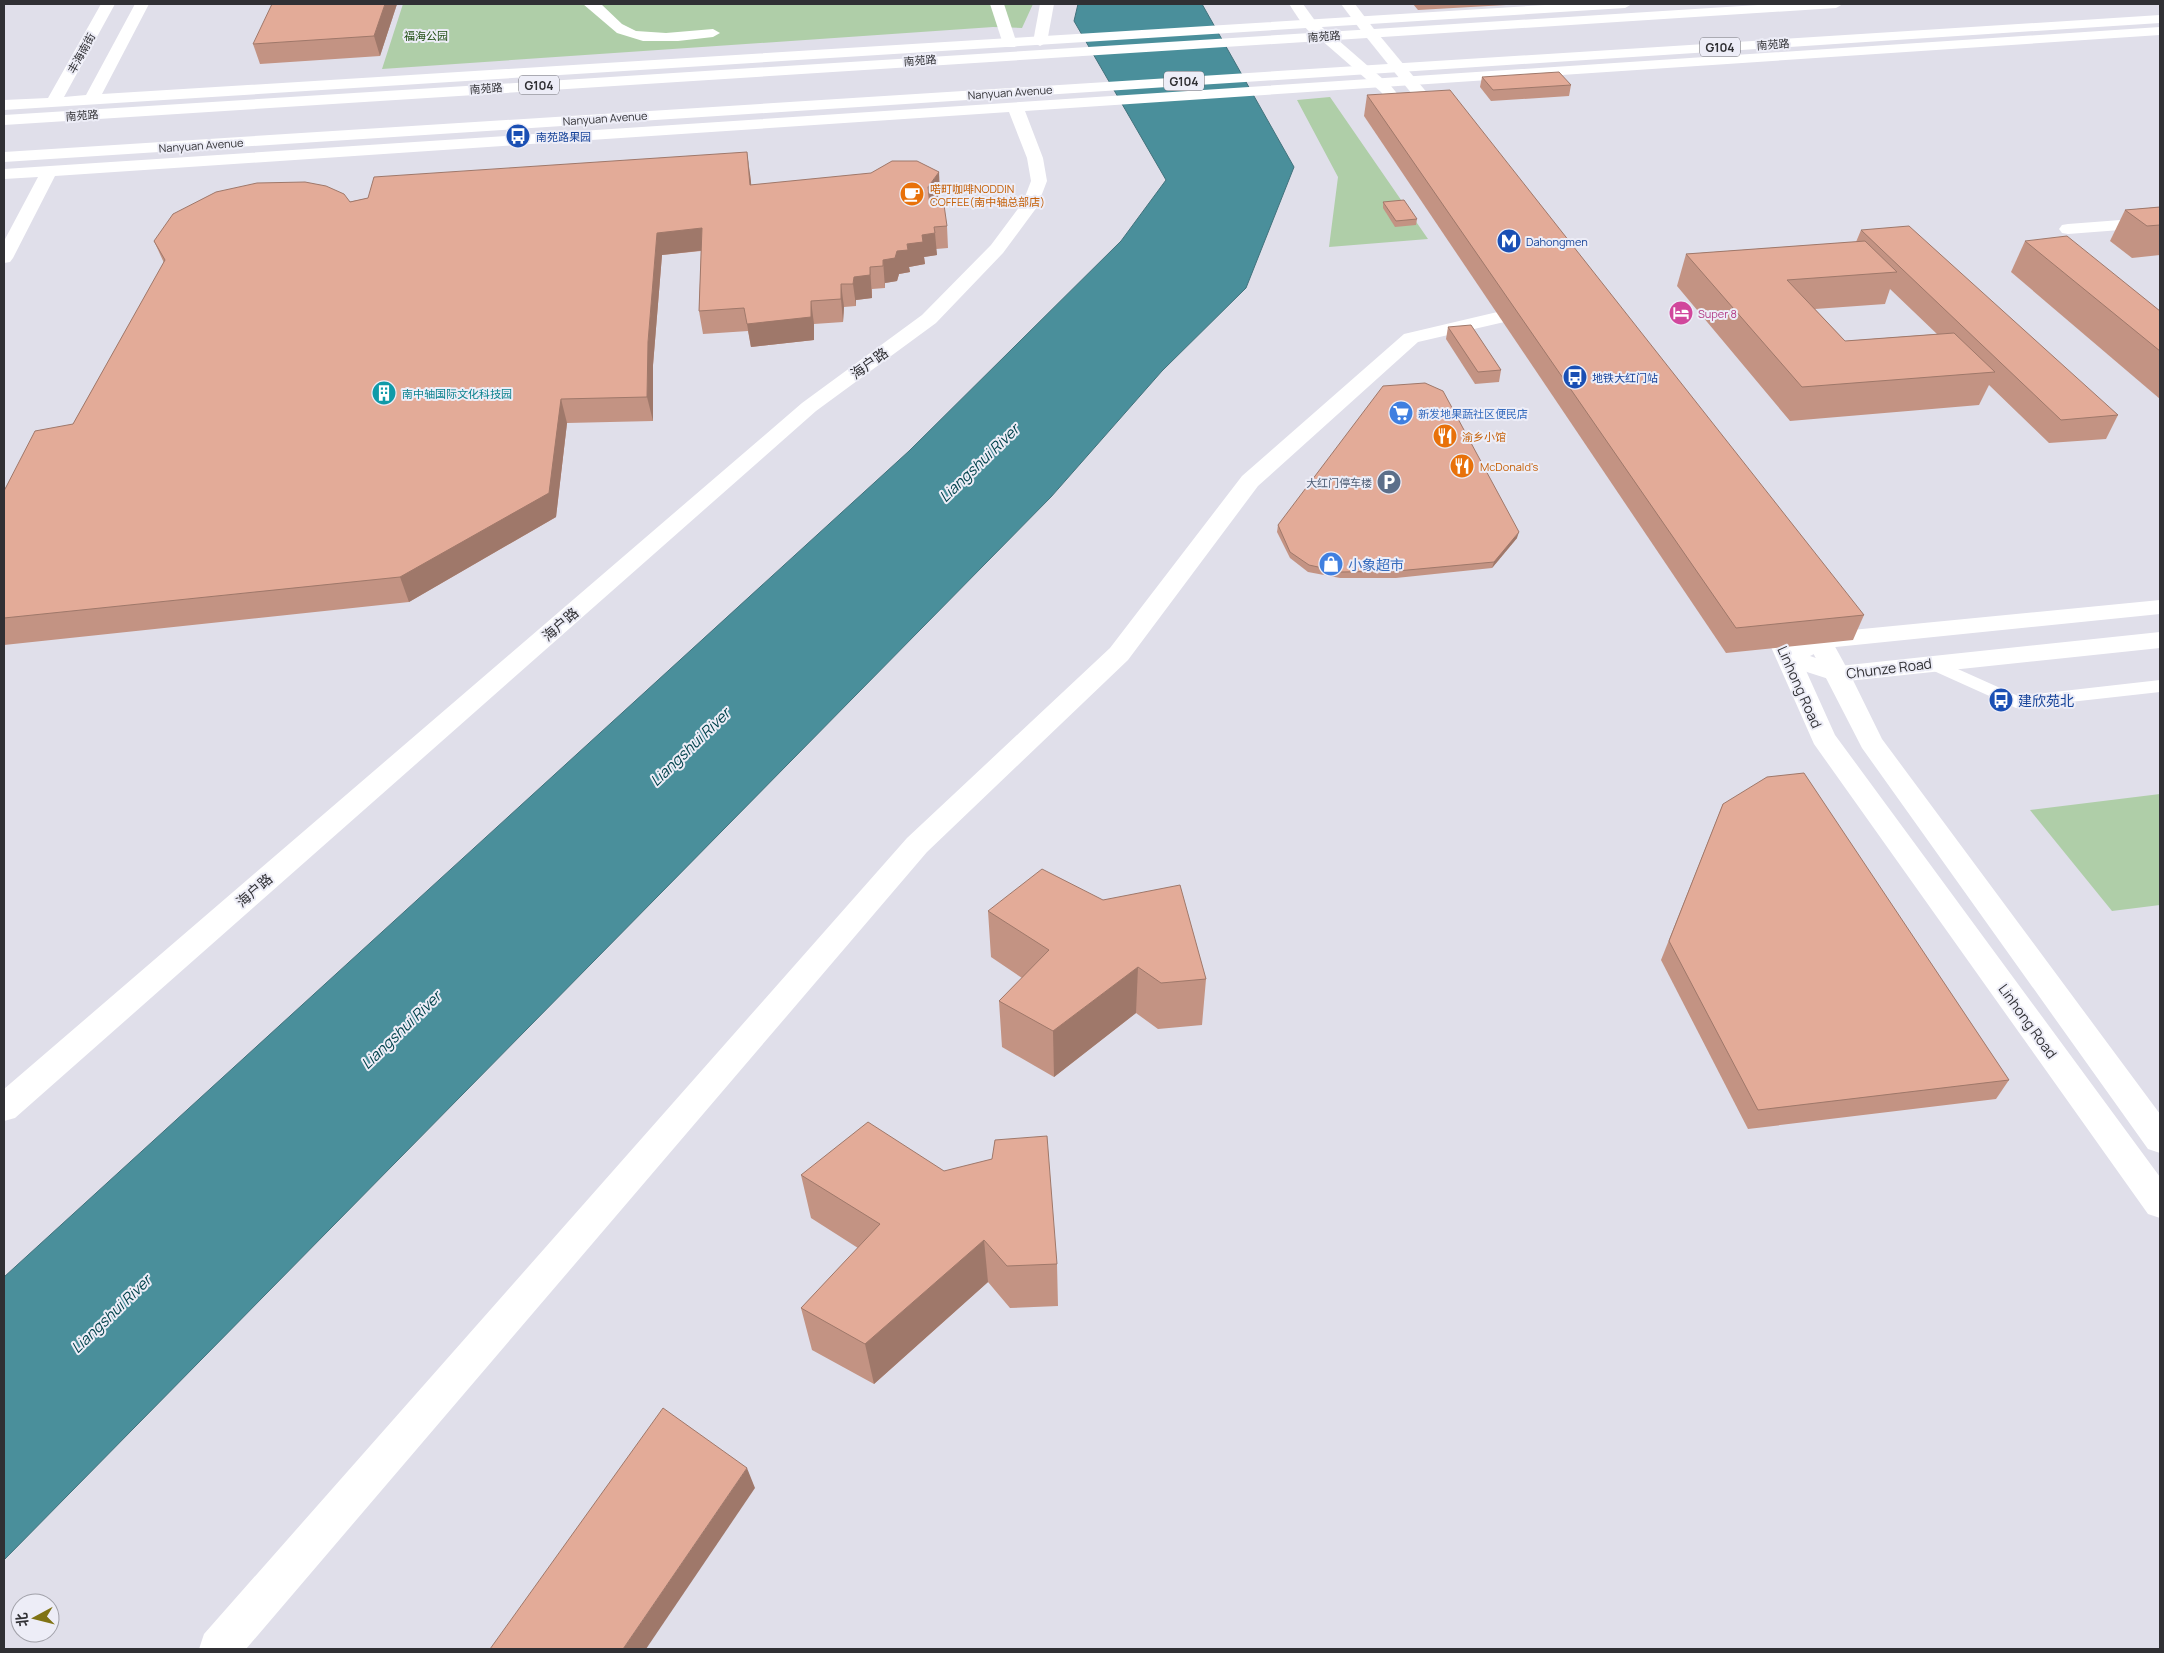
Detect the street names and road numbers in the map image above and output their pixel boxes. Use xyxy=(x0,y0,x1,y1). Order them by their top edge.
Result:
street label: 南苑路 xyxy=(1307,27,1341,45)
street label: 丰海南街 xyxy=(64,30,98,76)
street label: 南苑路 xyxy=(1756,35,1790,53)
road number: G104 xyxy=(1700,38,1740,56)
street label: 南苑路 xyxy=(903,51,937,69)
road number: G104 xyxy=(1164,72,1204,90)
road number: G104 xyxy=(519,76,559,94)
street label: 南苑路 xyxy=(469,79,503,97)
street label: Nanyuan Avenue xyxy=(967,82,1053,102)
street label: 南苑路 xyxy=(65,106,99,124)
street label: Nanyuan Avenue xyxy=(562,108,648,128)
street label: Nanyuan Avenue xyxy=(158,135,244,155)
street label: 海户路 xyxy=(846,343,892,383)
street label: 海户路 xyxy=(538,603,582,645)
street label: Linhong Road xyxy=(1773,643,1827,731)
street label: Chunze Road xyxy=(1845,653,1933,683)
street label: 海户路 xyxy=(232,869,276,911)
street label: Linhong Road xyxy=(1994,980,2062,1062)

